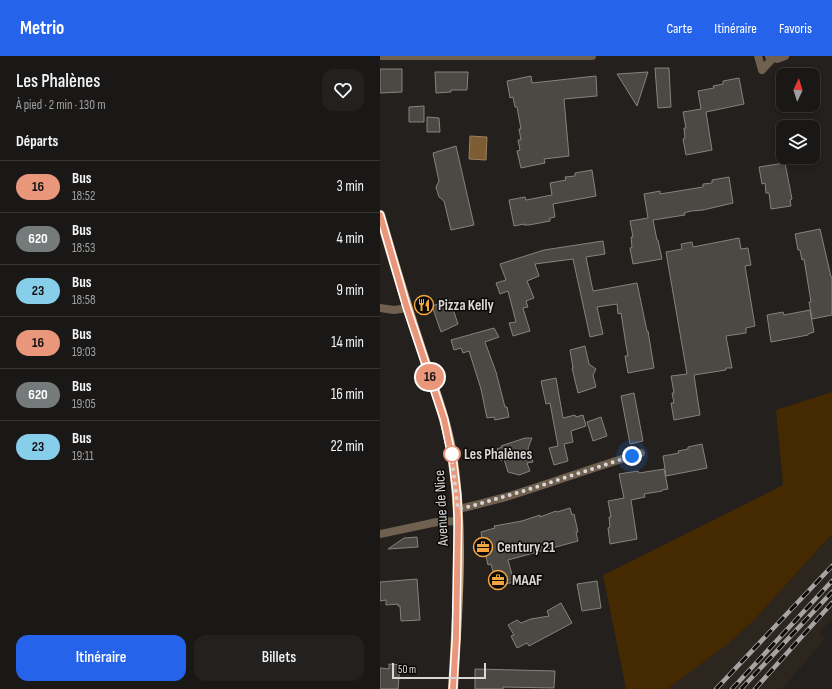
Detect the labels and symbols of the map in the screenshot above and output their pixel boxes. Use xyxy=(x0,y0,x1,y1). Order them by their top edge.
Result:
north arrow xyxy=(776,68,820,112)
restaurant icon: Pizza Kelly xyxy=(413,294,435,316)
place label: Pizza Kelly xyxy=(438,296,494,315)
line badge: 16 xyxy=(412,364,448,390)
marker: Les Phalènes xyxy=(443,445,461,463)
place label: Les Phalènes xyxy=(464,445,532,464)
your location xyxy=(622,446,642,466)
street label: Avenue de Nice xyxy=(430,469,453,547)
office icon: Century 21 xyxy=(472,536,494,558)
place label: Century 21 xyxy=(497,538,555,557)
office icon: MAAF xyxy=(487,569,509,591)
place label: MAAF xyxy=(512,571,542,590)
scale bar xyxy=(392,661,486,680)

